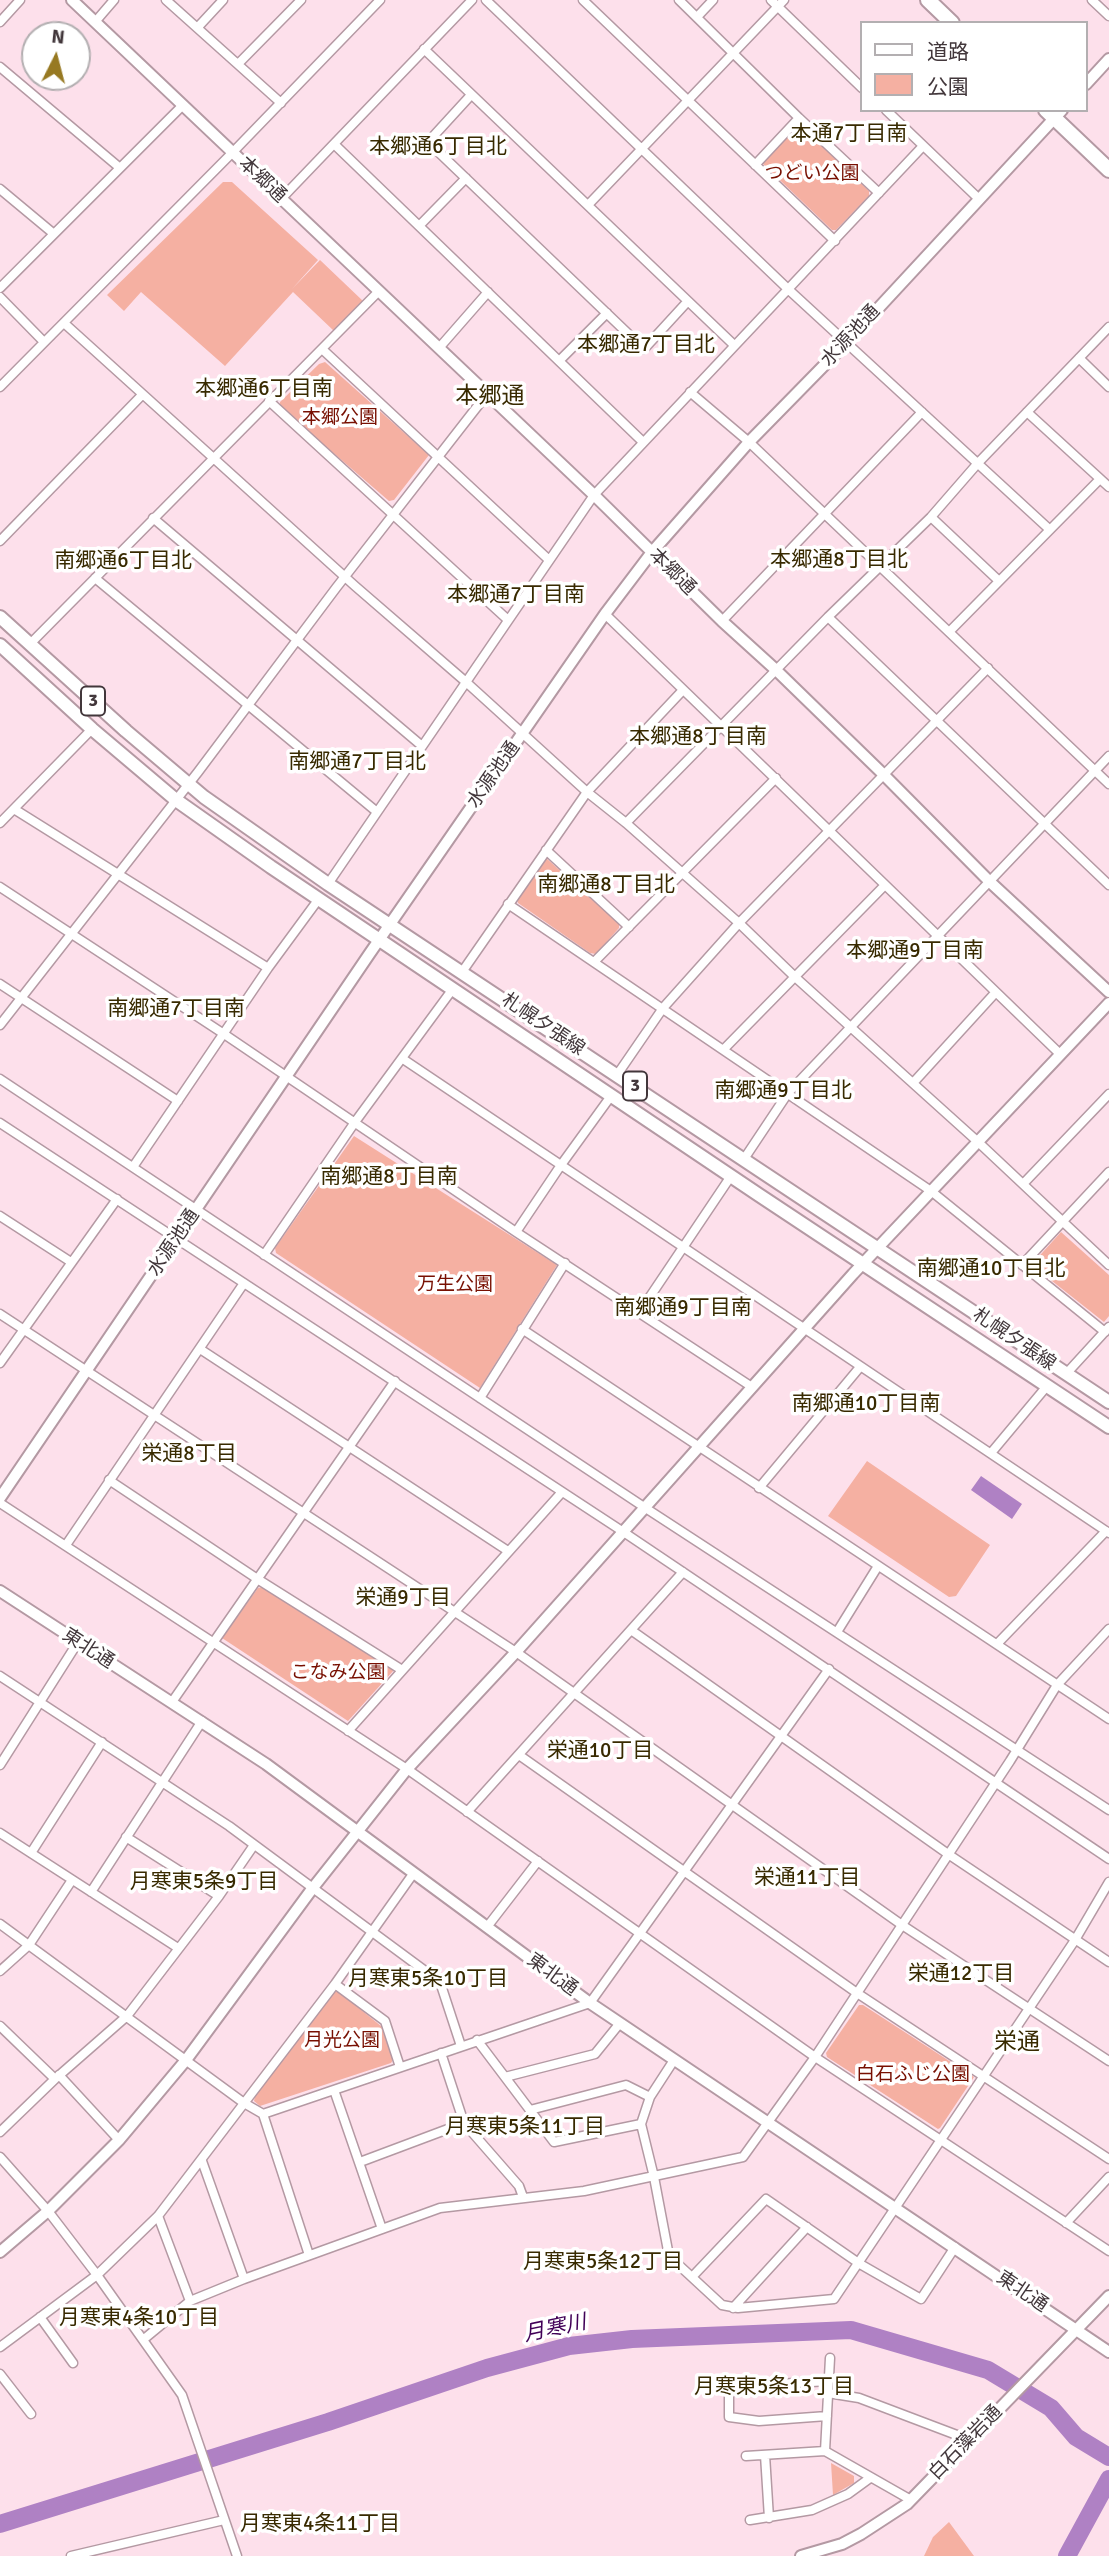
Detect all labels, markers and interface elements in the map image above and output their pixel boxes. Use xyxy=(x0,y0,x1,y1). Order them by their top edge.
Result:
north arrow xyxy=(21,21,91,91)
legend xyxy=(860,21,1088,112)
text: N xyxy=(50,24,66,50)
text: 道路 xyxy=(927,39,969,65)
text: 公園 xyxy=(927,74,969,100)
district label: 本通7丁目南 xyxy=(791,121,907,147)
district label: 本郷通6丁目北 xyxy=(369,134,507,160)
street label: 本郷通 xyxy=(233,152,291,208)
park label: つどい公園 xyxy=(765,163,859,185)
street label: 水源池通 xyxy=(817,300,885,372)
district label: 本郷通7丁目北 xyxy=(577,332,715,358)
district label: 本郷通6丁目南 xyxy=(195,376,333,402)
district label: 本郷通 xyxy=(456,383,524,411)
park label: 本郷公園 xyxy=(302,407,378,429)
street label: 本郷通 xyxy=(644,544,700,600)
district label: 本郷通8丁目北 xyxy=(770,547,908,573)
district label: 南郷通6丁目北 xyxy=(54,548,192,574)
district label: 本郷通7丁目南 xyxy=(447,582,585,608)
road number: 3 xyxy=(81,686,105,716)
district label: 本郷通8丁目南 xyxy=(629,724,767,750)
street label: 水源池通 xyxy=(463,737,525,813)
district label: 南郷通7丁目北 xyxy=(288,749,426,775)
district label: 南郷通8丁目北 xyxy=(537,872,675,898)
district label: 本郷通9丁目南 xyxy=(846,938,984,964)
street label: 札幌夕張線 xyxy=(497,989,589,1061)
district label: 南郷通7丁目南 xyxy=(107,996,245,1022)
road number: 3 xyxy=(623,1072,647,1100)
district label: 南郷通9丁目北 xyxy=(714,1078,852,1104)
district label: 南郷通8丁目南 xyxy=(320,1164,458,1190)
street label: 水源池通 xyxy=(143,1205,205,1281)
district label: 南郷通10丁目北 xyxy=(917,1256,1065,1282)
park label: 万生公園 xyxy=(417,1274,493,1296)
district label: 南郷通9丁目南 xyxy=(614,1295,752,1321)
street label: 札幌夕張線 xyxy=(968,1304,1060,1376)
district label: 南郷通10丁目南 xyxy=(792,1391,940,1417)
district label: 栄通8丁目 xyxy=(141,1441,237,1467)
district label: 栄通9丁目 xyxy=(355,1585,451,1611)
street label: 東北通 xyxy=(58,1624,118,1674)
park label: こなみ公園 xyxy=(291,1662,385,1684)
district label: 栄通10丁目 xyxy=(547,1738,653,1764)
district label: 栄通11丁目 xyxy=(754,1865,860,1891)
district label: 月寒東5条9丁目 xyxy=(130,1869,278,1895)
street label: 東北通 xyxy=(522,1949,582,2001)
district label: 栄通12丁目 xyxy=(908,1961,1014,1987)
district label: 月寒東5条10丁目 xyxy=(348,1966,508,1992)
district label: 栄通 xyxy=(994,2029,1040,2057)
park label: 月光公園 xyxy=(304,2030,380,2052)
park label: 白石ふじ公園 xyxy=(856,2064,970,2086)
district label: 月寒東5条11丁目 xyxy=(445,2114,605,2140)
district label: 月寒東5条12丁目 xyxy=(523,2249,683,2275)
street label: 東北通 xyxy=(992,2267,1052,2317)
district label: 月寒東4条10丁目 xyxy=(59,2305,219,2331)
water label: 月寒川 xyxy=(522,2310,588,2348)
district label: 月寒東5条13丁目 xyxy=(694,2374,854,2400)
street label: 白石藻岩通 xyxy=(925,2401,1007,2485)
district label: 月寒東4条11丁目 xyxy=(240,2511,400,2537)

